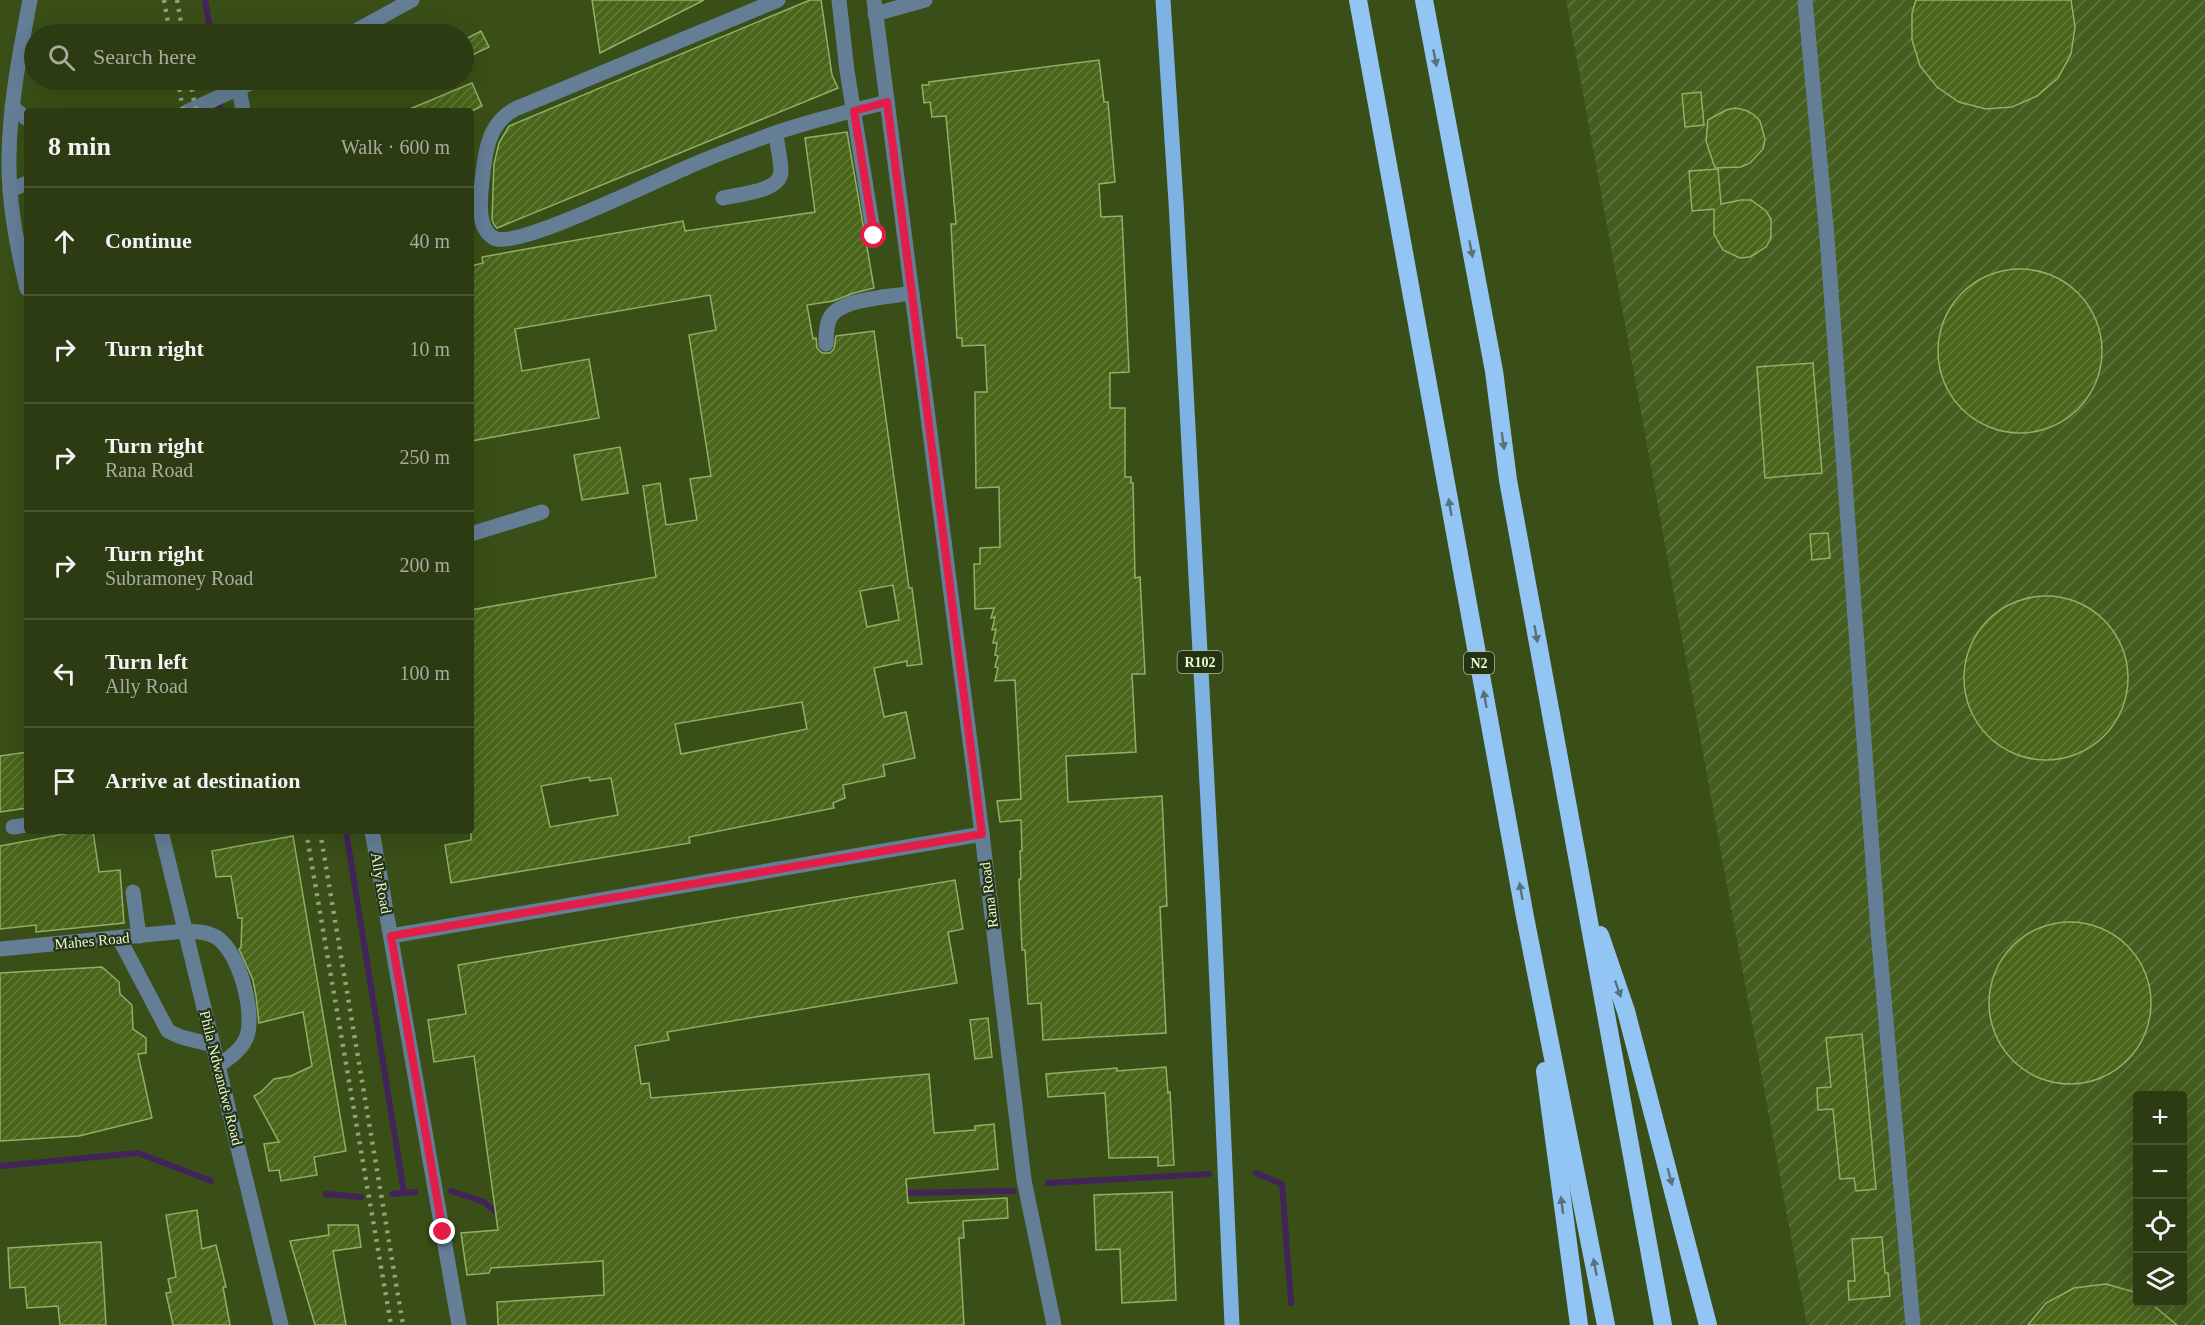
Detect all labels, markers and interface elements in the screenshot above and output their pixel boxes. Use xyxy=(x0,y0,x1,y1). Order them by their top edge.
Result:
search box xyxy=(24,24,474,90)
icon: search xyxy=(45,41,78,74)
text: Search here xyxy=(93,44,196,69)
one-way arrow xyxy=(1431,48,1440,67)
text: 8 min xyxy=(48,132,111,161)
text: Walk · 600 m xyxy=(341,136,450,158)
route start xyxy=(860,222,886,248)
icon: ahead xyxy=(48,225,81,258)
text: Continue xyxy=(105,228,192,253)
text: 40 m xyxy=(409,230,450,252)
one-way arrow xyxy=(1467,240,1476,259)
icon: right xyxy=(48,333,81,366)
text: Turn right xyxy=(105,336,204,361)
text: 10 m xyxy=(409,338,450,360)
one-way arrow xyxy=(1499,432,1508,451)
text: Turn right xyxy=(105,433,204,458)
icon: right xyxy=(48,441,81,474)
text: 250 m xyxy=(399,446,450,468)
text: Rana Road xyxy=(105,459,193,481)
one-way arrow xyxy=(1446,497,1455,516)
text: Turn right xyxy=(105,541,204,566)
icon: right xyxy=(48,549,81,582)
text: 200 m xyxy=(399,554,450,576)
text: Subramoney Road xyxy=(105,567,253,589)
one-way arrow xyxy=(1532,624,1541,643)
text: Turn left xyxy=(105,649,188,674)
road number: R102 xyxy=(1178,651,1222,673)
road number: N2 xyxy=(1464,652,1494,674)
icon: left xyxy=(48,657,81,690)
text: 100 m xyxy=(399,662,450,684)
text: Ally Road xyxy=(105,675,188,697)
one-way arrow xyxy=(1481,689,1490,708)
icon: arrive xyxy=(48,765,81,798)
text: Arrive at destination xyxy=(105,768,301,793)
street label: Ally Road xyxy=(368,851,394,915)
street label: Rana Road xyxy=(977,861,1001,929)
one-way arrow xyxy=(1516,881,1525,900)
street label: Mahes Road xyxy=(54,930,131,952)
one-way arrow xyxy=(1614,980,1624,998)
street label: Phila Ndwandwe Road xyxy=(197,1009,246,1148)
map controls xyxy=(2133,1091,2187,1307)
button: + xyxy=(2133,1091,2187,1145)
button: − xyxy=(2133,1145,2187,1199)
one-way arrow xyxy=(1665,1168,1675,1186)
one-way arrow xyxy=(1557,1195,1567,1214)
button: locate xyxy=(2133,1199,2187,1253)
route end xyxy=(429,1218,455,1244)
button: layers xyxy=(2133,1253,2187,1307)
one-way arrow xyxy=(1590,1258,1599,1277)

